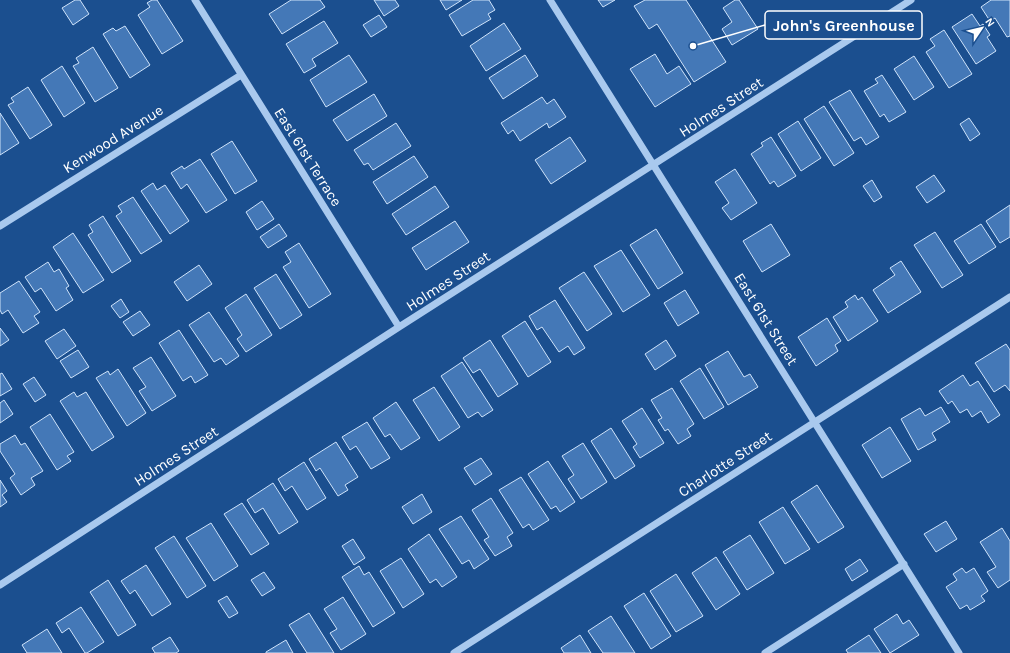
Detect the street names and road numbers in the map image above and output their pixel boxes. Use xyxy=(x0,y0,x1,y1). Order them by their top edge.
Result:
street label: Holmes Street xyxy=(676,73,767,141)
street label: Kenwood Avenue xyxy=(59,101,167,177)
street label: East 61st Terrace xyxy=(270,104,346,210)
street label: Holmes Street xyxy=(403,247,494,315)
street label: East 61st Street xyxy=(730,269,802,369)
street label: Holmes Street xyxy=(131,422,222,490)
street label: Charlotte Street xyxy=(675,427,776,501)

